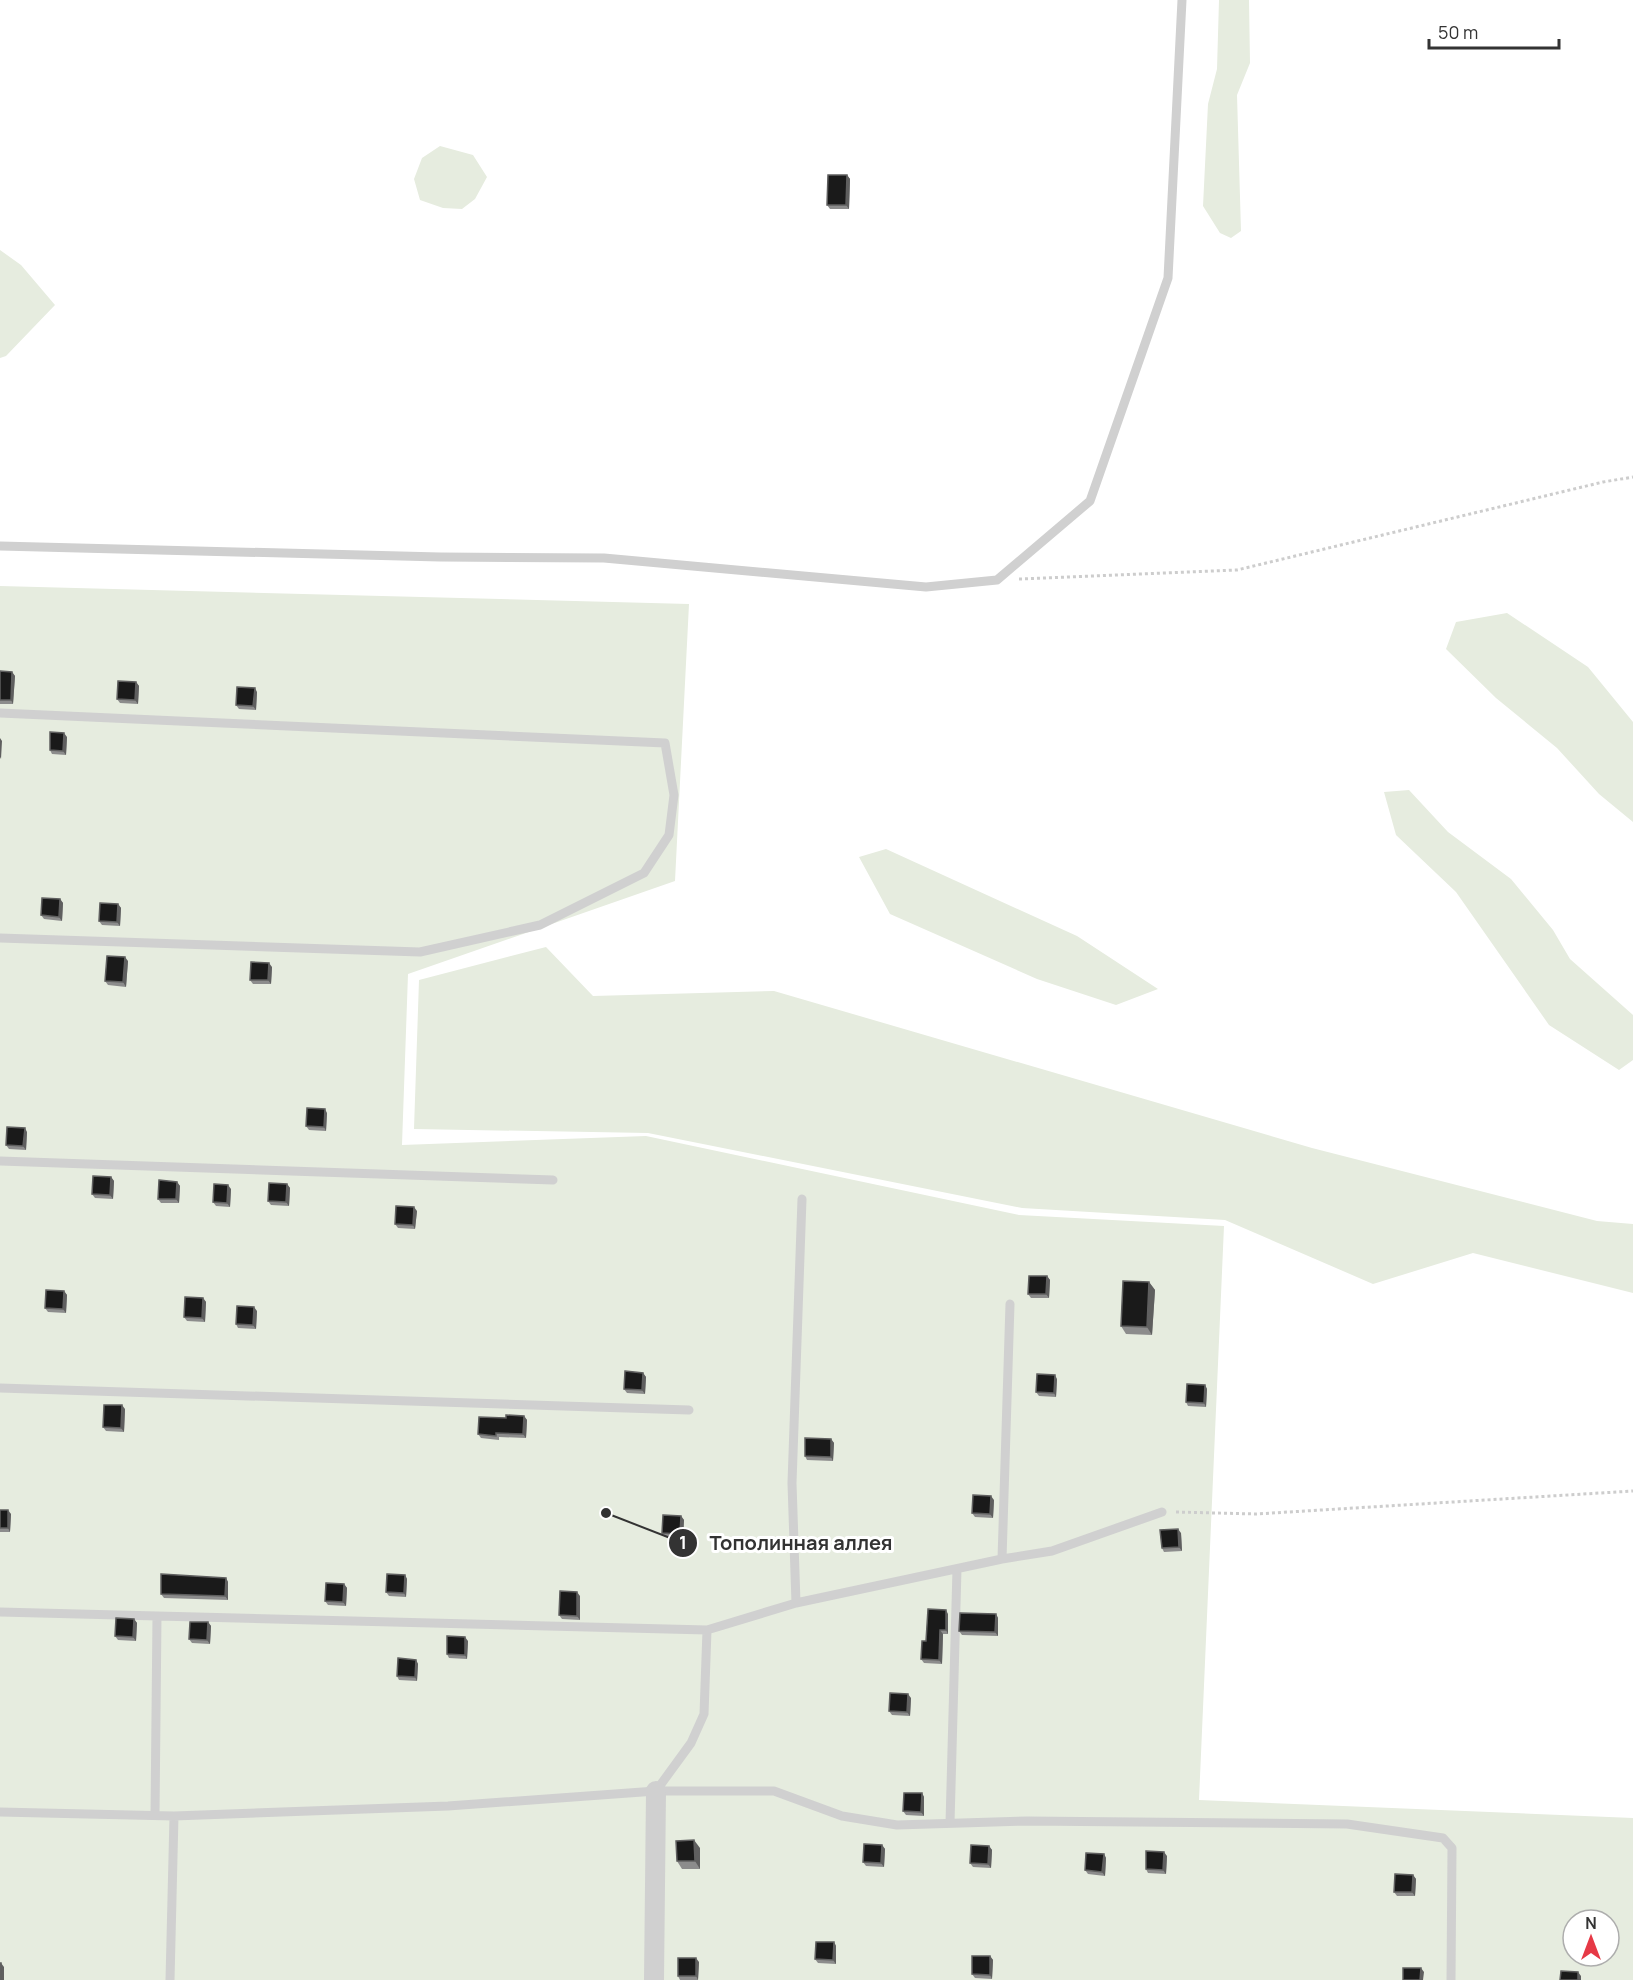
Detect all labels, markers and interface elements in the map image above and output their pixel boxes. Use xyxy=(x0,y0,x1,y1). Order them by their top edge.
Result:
scale bar xyxy=(1429,12,1560,50)
text: 50 m xyxy=(1438,20,1478,44)
callout: Тополинная аллея xyxy=(668,1524,905,1562)
text: Тополинная аллея xyxy=(710,1529,893,1556)
text: 1 xyxy=(679,1530,687,1554)
north arrow xyxy=(1561,1908,1621,1968)
text: N xyxy=(1585,1912,1597,1934)

